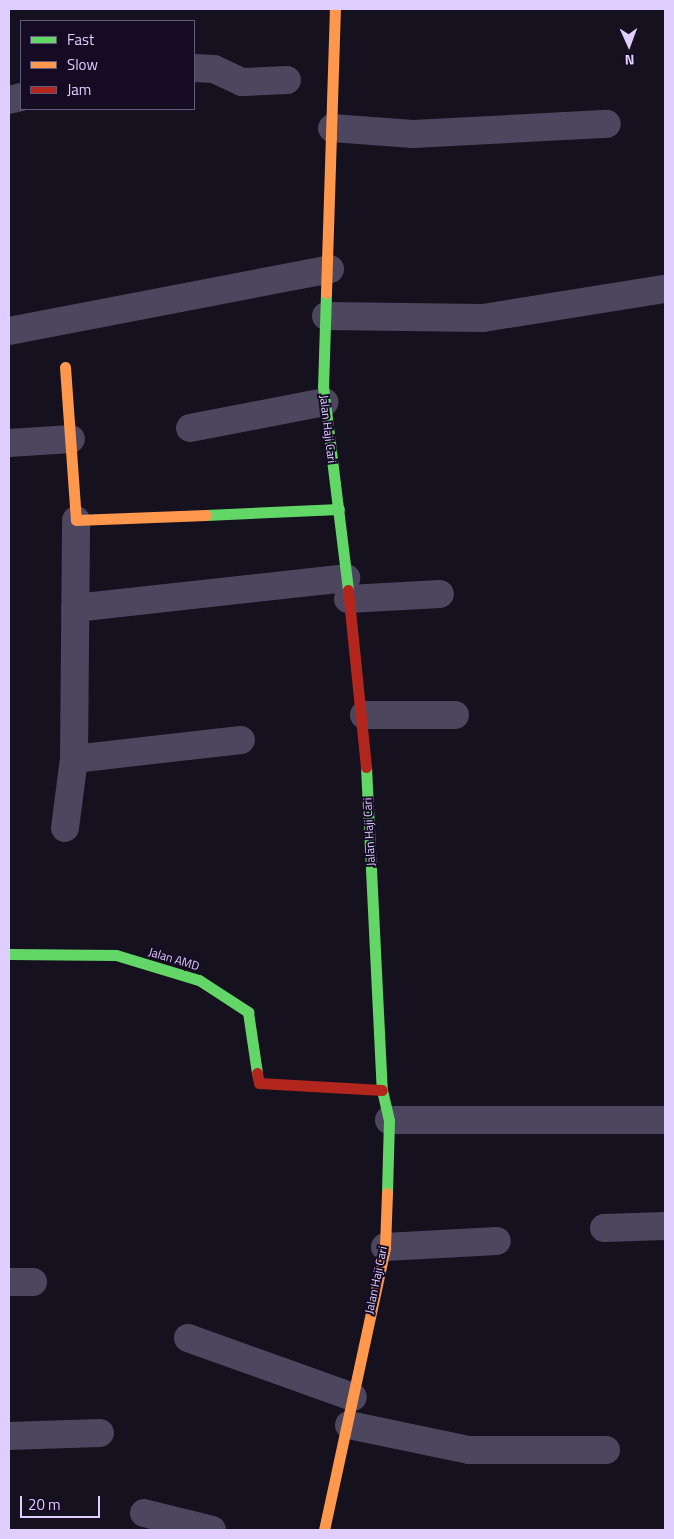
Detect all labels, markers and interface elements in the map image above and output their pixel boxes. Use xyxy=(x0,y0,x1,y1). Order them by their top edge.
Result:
legend xyxy=(20,20,195,110)
north arrow xyxy=(604,20,654,70)
text: Fast xyxy=(67,28,94,51)
text: N xyxy=(624,50,635,71)
text: Slow xyxy=(67,53,98,76)
text: Jam xyxy=(67,78,91,101)
street label: Jalan Haji Cari xyxy=(317,394,339,464)
street label: Jalan Haji Cari xyxy=(360,797,378,867)
street label: Jalan AMD xyxy=(147,944,201,974)
street label: Jalan Haji Cari xyxy=(362,1245,390,1315)
scale bar xyxy=(22,1486,102,1518)
text: 20 m xyxy=(28,1493,61,1516)

